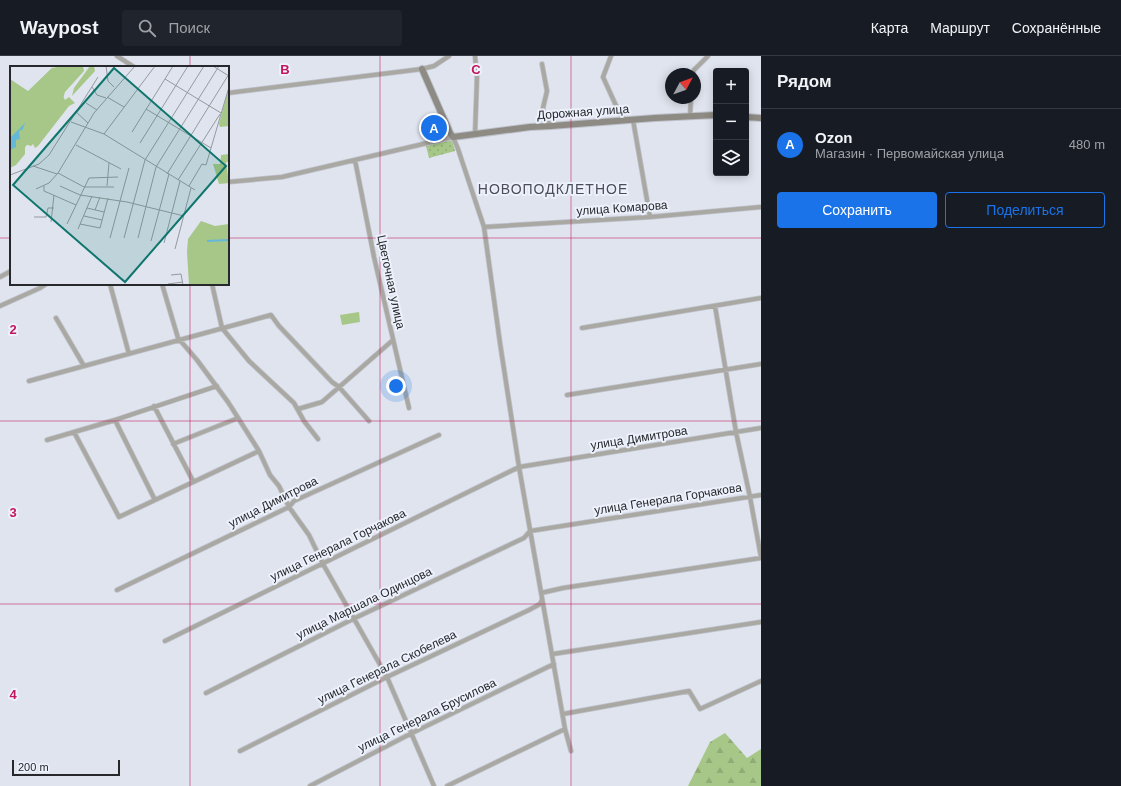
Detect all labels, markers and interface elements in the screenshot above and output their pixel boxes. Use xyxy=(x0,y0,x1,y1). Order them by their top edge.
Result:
search box xyxy=(122,10,402,46)
text: Waypost xyxy=(20,17,98,38)
icon: search xyxy=(136,17,158,39)
text: Поиск xyxy=(168,19,210,36)
text: Карта xyxy=(871,20,908,36)
text: Маршрут xyxy=(930,20,990,36)
text: Сохранённые xyxy=(1012,20,1101,36)
text: B xyxy=(280,62,290,77)
text: C xyxy=(471,62,481,77)
inset map xyxy=(10,66,229,285)
north arrow xyxy=(665,68,701,104)
map controls xyxy=(713,68,749,176)
button: + xyxy=(713,68,749,104)
text: Рядом xyxy=(777,72,832,91)
street label: Дорожная улица xyxy=(536,102,630,122)
button: − xyxy=(713,104,749,140)
pin: A xyxy=(421,113,447,143)
text: Ozon xyxy=(815,129,853,146)
text: A xyxy=(785,137,795,152)
text: 480 m xyxy=(1069,137,1105,152)
button: layers xyxy=(713,140,749,176)
text: Магазин · Первомайская улица xyxy=(815,146,1004,161)
district label: НОВОПОДКЛЕТНОЕ xyxy=(478,181,628,197)
button: Сохранить xyxy=(777,192,937,228)
button: Поделиться xyxy=(945,192,1105,228)
street label: улица Комарова xyxy=(576,198,668,218)
street label: Цветочная улица xyxy=(374,234,408,330)
text: 2 xyxy=(9,322,17,337)
your location xyxy=(386,376,406,396)
street label: улица Димитрова xyxy=(590,423,689,453)
street label: улица Димитрова xyxy=(226,473,320,530)
street label: улица Генерала Горчакова xyxy=(593,480,743,518)
text: 3 xyxy=(9,505,17,520)
street label: улица Генерала Горчакова xyxy=(268,506,408,584)
street label: улица Маршала Одинцова xyxy=(294,564,434,642)
street label: улица Генерала Скобелева xyxy=(315,627,459,707)
street label: улица Генерала Брусилова xyxy=(356,675,499,755)
text: 4 xyxy=(9,687,17,702)
scale bar xyxy=(12,758,120,777)
text: 200 m xyxy=(18,761,49,773)

